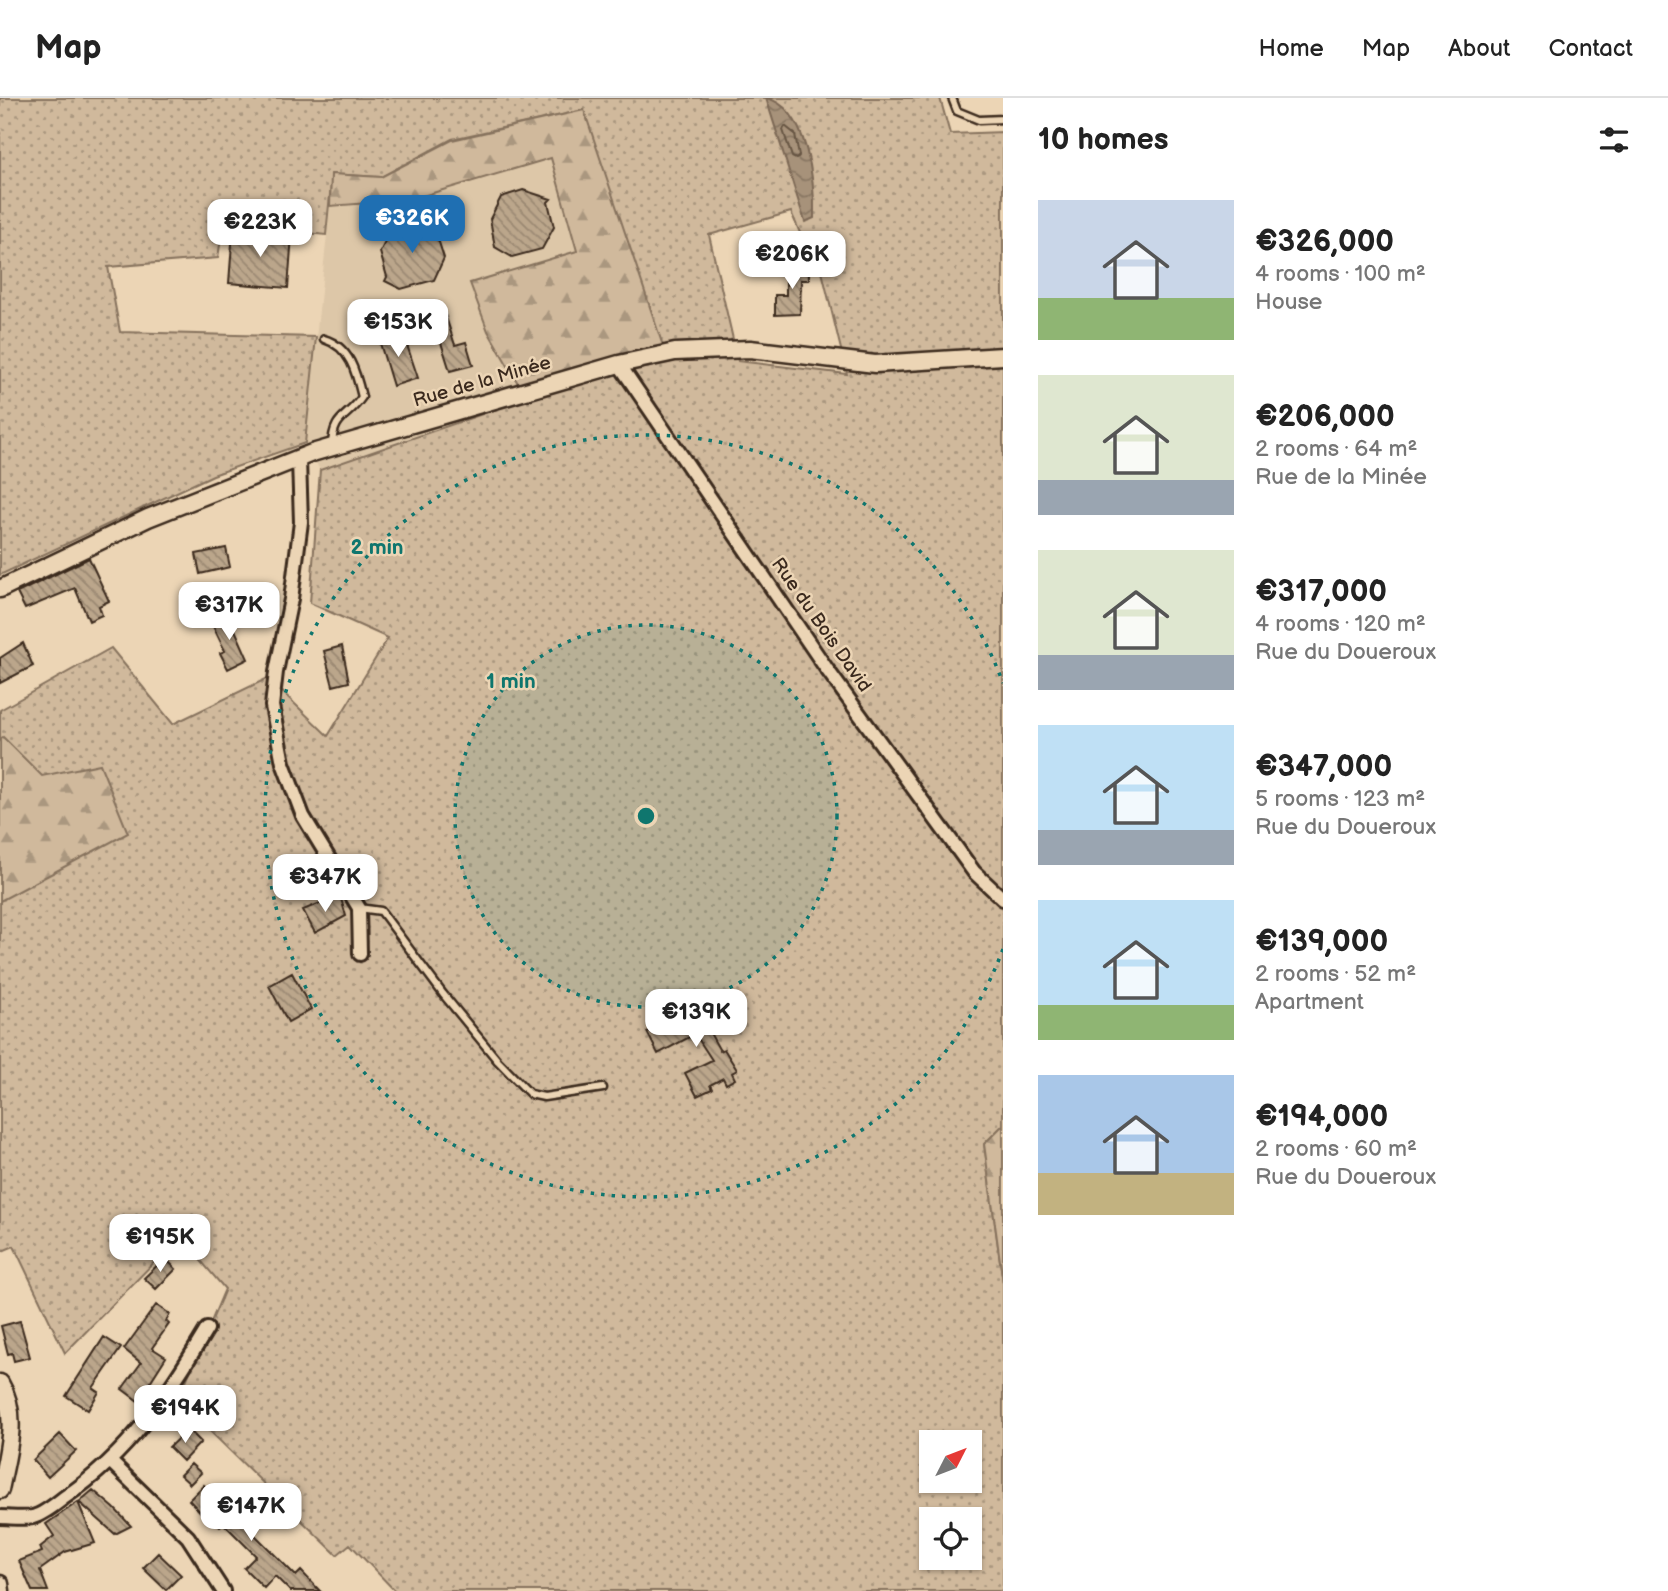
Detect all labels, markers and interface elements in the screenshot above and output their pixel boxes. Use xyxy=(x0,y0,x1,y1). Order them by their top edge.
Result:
text: Map xyxy=(35,28,101,68)
text: Home xyxy=(1259,34,1324,63)
text: Map xyxy=(1362,34,1410,63)
text: About xyxy=(1448,34,1510,63)
text: Contact xyxy=(1548,34,1633,63)
icon: filters xyxy=(1595,121,1633,159)
text: 10 homes xyxy=(1038,122,1169,158)
pin: €326K xyxy=(363,195,461,255)
pin: €223K xyxy=(211,200,309,259)
text: €326K xyxy=(375,204,449,232)
text: €223K xyxy=(223,208,297,236)
text: €326,000 xyxy=(1255,224,1394,260)
icon: home xyxy=(1094,228,1178,312)
pin: €206K xyxy=(743,232,841,291)
text: €206K xyxy=(755,240,829,268)
text: 4 rooms · 100 m² xyxy=(1255,260,1426,288)
text: House xyxy=(1255,288,1322,316)
pin: €153K xyxy=(349,300,447,359)
text: €153K xyxy=(363,308,433,336)
street label: Rue de la Minée xyxy=(411,351,553,413)
text: €206,000 xyxy=(1255,399,1395,435)
icon: home xyxy=(1094,403,1178,487)
text: 2 rooms · 64 m² xyxy=(1255,435,1417,463)
text: Rue de la Minée xyxy=(1255,463,1427,491)
text: 2 min xyxy=(350,535,404,560)
street label: Rue du Bois David xyxy=(766,553,876,697)
text: €317,000 xyxy=(1255,574,1387,610)
icon: home xyxy=(1094,578,1178,662)
pin: €317K xyxy=(180,582,278,642)
text: €317K xyxy=(195,591,263,619)
text: 4 rooms · 120 m² xyxy=(1255,610,1426,638)
text: Rue du Doueroux xyxy=(1255,638,1436,666)
text: 1 min xyxy=(486,669,536,694)
text: €347,000 xyxy=(1255,749,1392,785)
icon: home xyxy=(1094,753,1178,837)
text: 5 rooms · 123 m² xyxy=(1255,785,1425,813)
centre of rings xyxy=(634,804,658,828)
text: Rue du Doueroux xyxy=(1255,813,1436,841)
pin: €347K xyxy=(276,854,374,914)
text: €347K xyxy=(289,863,361,891)
text: €139,000 xyxy=(1255,924,1388,960)
icon: home xyxy=(1094,928,1178,1012)
text: 2 rooms · 52 m² xyxy=(1255,960,1416,988)
text: Apartment xyxy=(1255,988,1364,1016)
pin: €139K xyxy=(647,990,745,1049)
text: €139K xyxy=(661,998,731,1026)
text: €194,000 xyxy=(1255,1099,1388,1135)
icon: home xyxy=(1094,1103,1178,1187)
text: 2 rooms · 60 m² xyxy=(1255,1135,1417,1163)
text: Rue du Doueroux xyxy=(1255,1163,1436,1191)
pin: €195K xyxy=(111,1214,209,1274)
text: €195K xyxy=(125,1223,195,1251)
pin: €194K xyxy=(136,1386,234,1445)
text: €194K xyxy=(150,1394,220,1422)
north arrow xyxy=(919,1430,982,1493)
map controls xyxy=(919,1430,982,1570)
pin: €147K xyxy=(202,1484,300,1543)
text: €147K xyxy=(217,1492,285,1520)
button: locate xyxy=(919,1507,982,1570)

